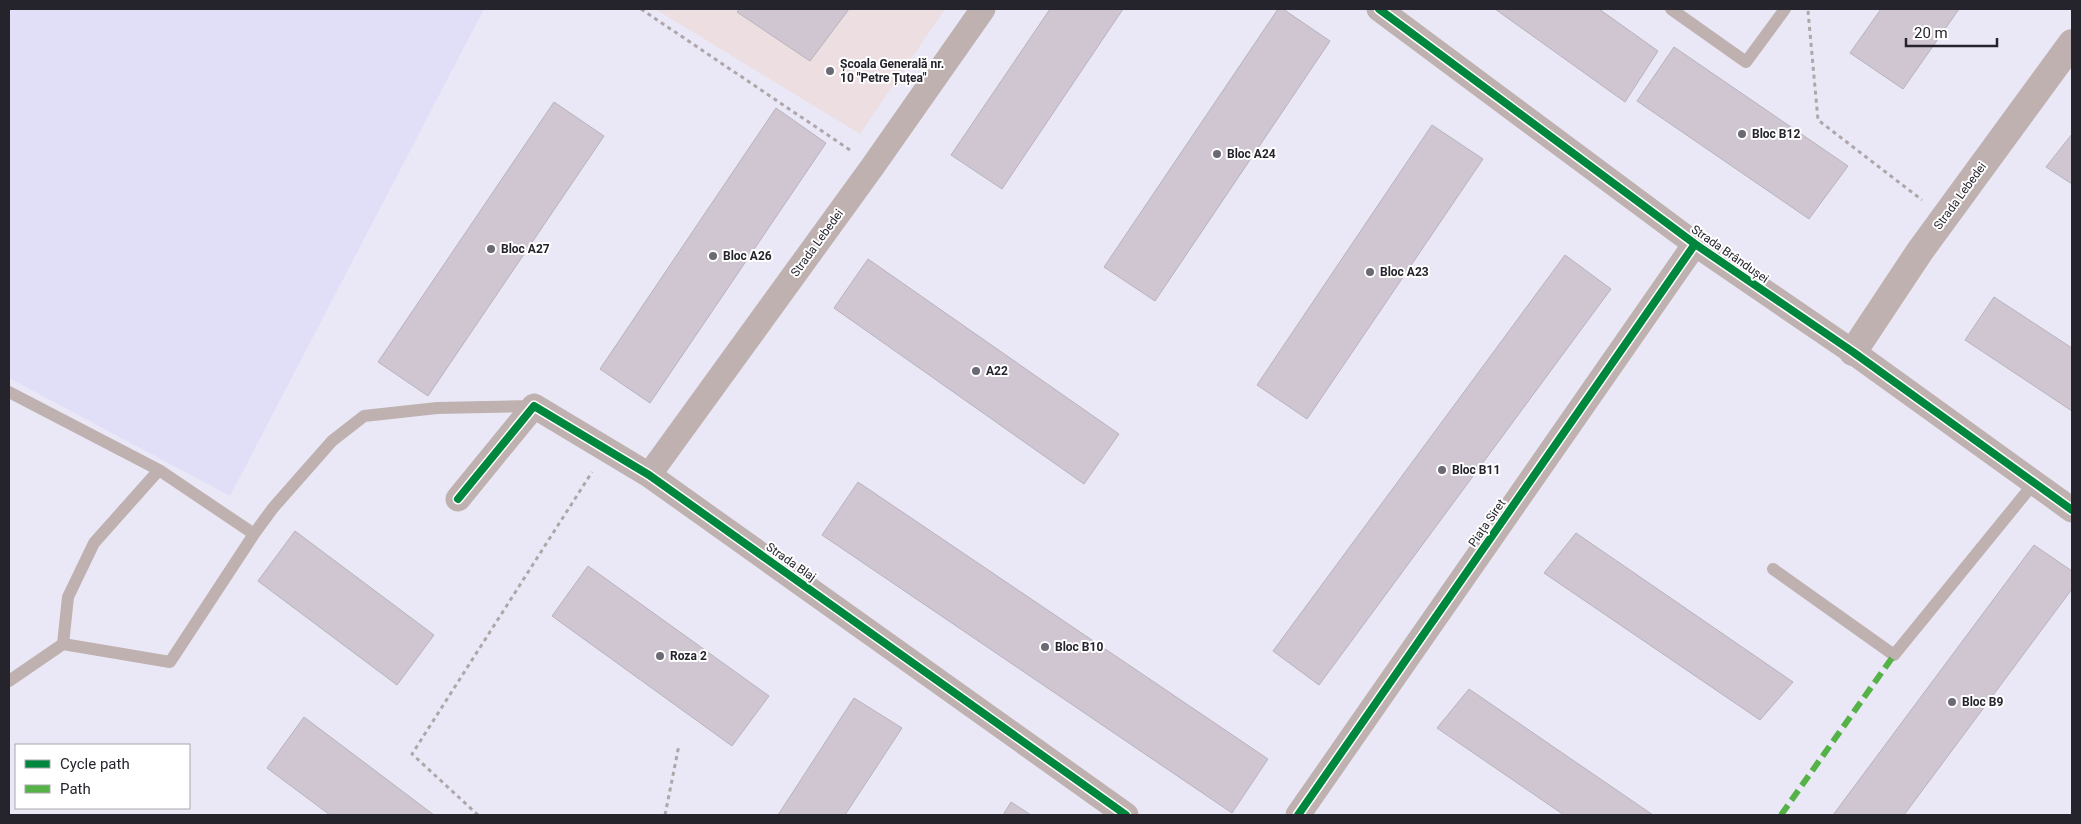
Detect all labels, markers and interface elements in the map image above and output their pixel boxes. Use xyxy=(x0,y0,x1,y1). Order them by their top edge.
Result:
scale bar xyxy=(1906,15,1997,47)
text: 20 m xyxy=(1914,24,1948,42)
place label: Școala Generală nr. 10 "Petre Țuțea" xyxy=(840,57,944,86)
marker: Școala Generală nr. 10 "Petre Țuțea" xyxy=(824,65,836,77)
place label: Bloc B12 xyxy=(1752,127,1800,141)
marker: Bloc B12 xyxy=(1736,128,1748,140)
place label: Bloc A24 xyxy=(1227,147,1276,161)
marker: Bloc A24 xyxy=(1211,148,1223,160)
street label: Strada Lebedei xyxy=(1931,160,1989,232)
street label: Strada Lebedei xyxy=(788,207,846,279)
street label: Strada Brândușei xyxy=(1688,222,1771,287)
place label: Bloc A27 xyxy=(501,242,550,256)
marker: Bloc A27 xyxy=(485,243,497,255)
place label: Bloc A26 xyxy=(723,249,772,263)
marker: Bloc A26 xyxy=(707,250,719,262)
place label: Bloc A23 xyxy=(1380,265,1429,279)
marker: Bloc A23 xyxy=(1364,266,1376,278)
place label: A22 xyxy=(986,364,1008,378)
marker: A22 xyxy=(970,365,982,377)
place label: Bloc B11 xyxy=(1452,463,1500,477)
marker: Bloc B11 xyxy=(1436,464,1448,476)
street label: Piața Siret xyxy=(1466,497,1509,550)
street label: Strada Blaj xyxy=(763,540,819,584)
place label: Bloc B10 xyxy=(1055,640,1103,654)
marker: Bloc B10 xyxy=(1039,641,1051,653)
place label: Roza 2 xyxy=(670,649,707,663)
marker: Roza 2 xyxy=(654,650,666,662)
place label: Bloc B9 xyxy=(1962,695,2004,709)
marker: Bloc B9 xyxy=(1946,696,1958,708)
legend xyxy=(15,744,190,809)
text: Cycle path xyxy=(60,755,130,773)
text: Path xyxy=(60,780,91,798)

